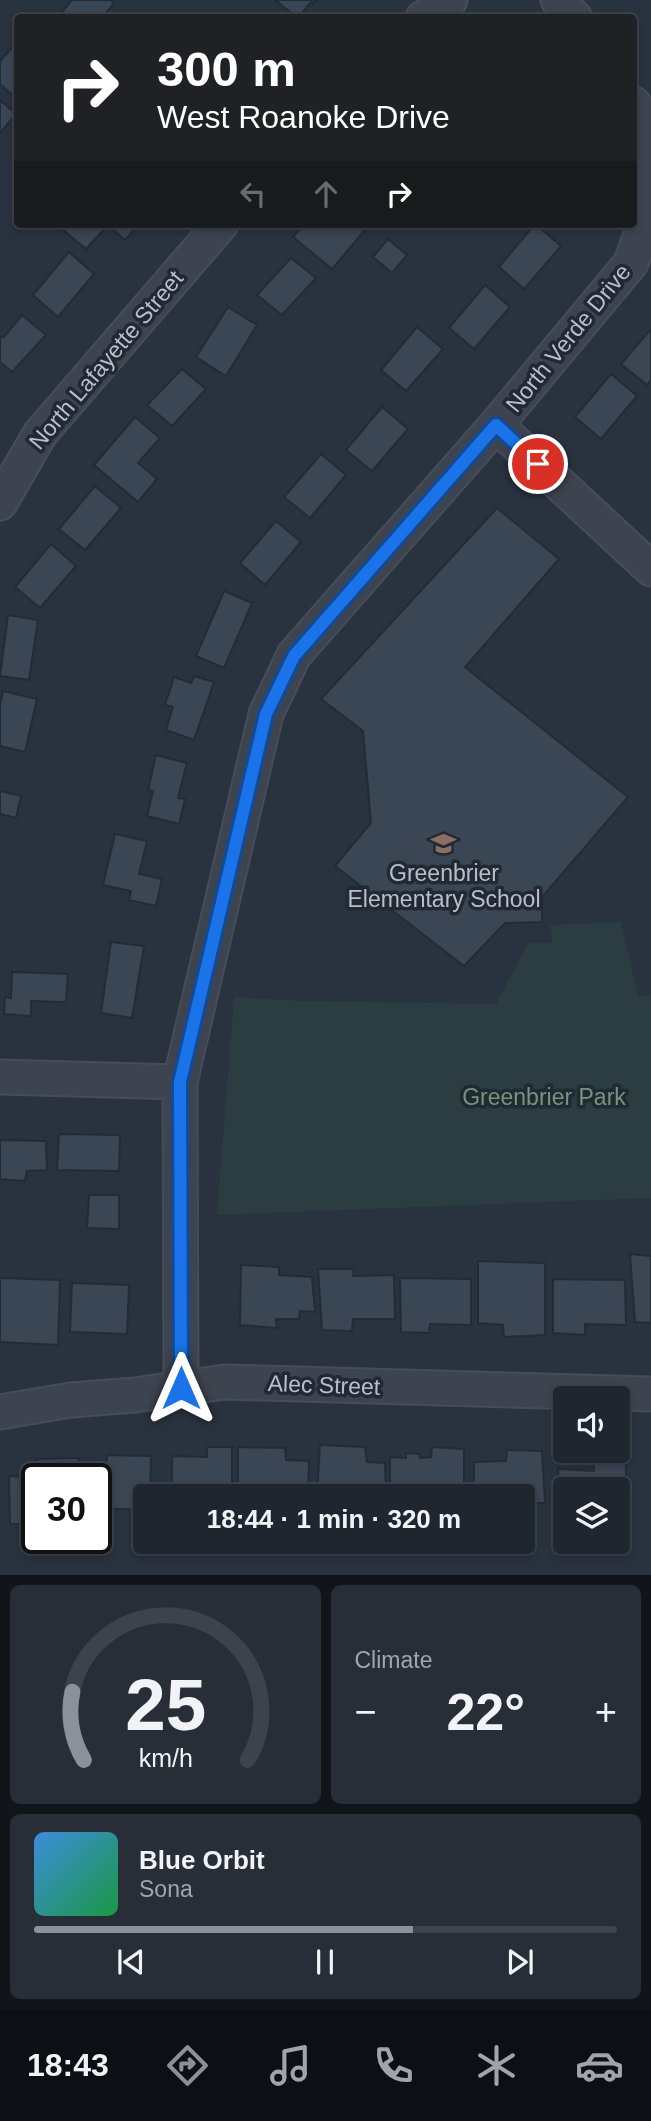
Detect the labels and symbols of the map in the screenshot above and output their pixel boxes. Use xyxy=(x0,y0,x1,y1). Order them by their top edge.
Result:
street label: North Verde Drive xyxy=(500,259,636,417)
street label: North Lafayette Street xyxy=(24,265,189,455)
pin xyxy=(508,434,568,494)
school or university icon: Greenbrier Elementary School xyxy=(430,829,458,857)
place label: Greenbrier Elementary School xyxy=(347,860,541,912)
park label: Greenbrier Park xyxy=(462,1084,626,1110)
position arrow xyxy=(144,1351,218,1425)
street label: Alec Street xyxy=(267,1370,381,1400)
speed limit sign: 30 xyxy=(21,1463,112,1554)

